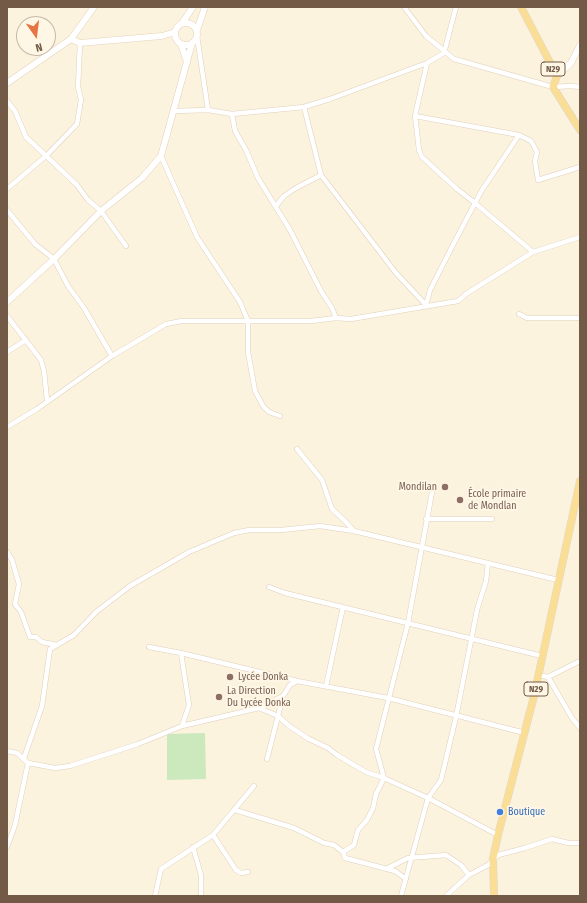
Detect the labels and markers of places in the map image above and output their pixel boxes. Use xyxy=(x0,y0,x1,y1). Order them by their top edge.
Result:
place label: Mondilan xyxy=(399,481,437,493)
marker: Mondilan xyxy=(440,482,450,492)
place label: École primaire de Mondlan xyxy=(468,488,526,512)
marker: École primaire de Mondlan xyxy=(455,495,465,505)
place label: Lycée Donka xyxy=(238,671,288,683)
marker: Lycée Donka xyxy=(225,672,235,682)
place label: La Direction Du Lycée Donka xyxy=(227,685,291,708)
marker: La Direction Du Lycée Donka xyxy=(214,692,224,702)
place label: Boutique xyxy=(508,806,545,818)
marker: Boutique xyxy=(495,807,505,817)

